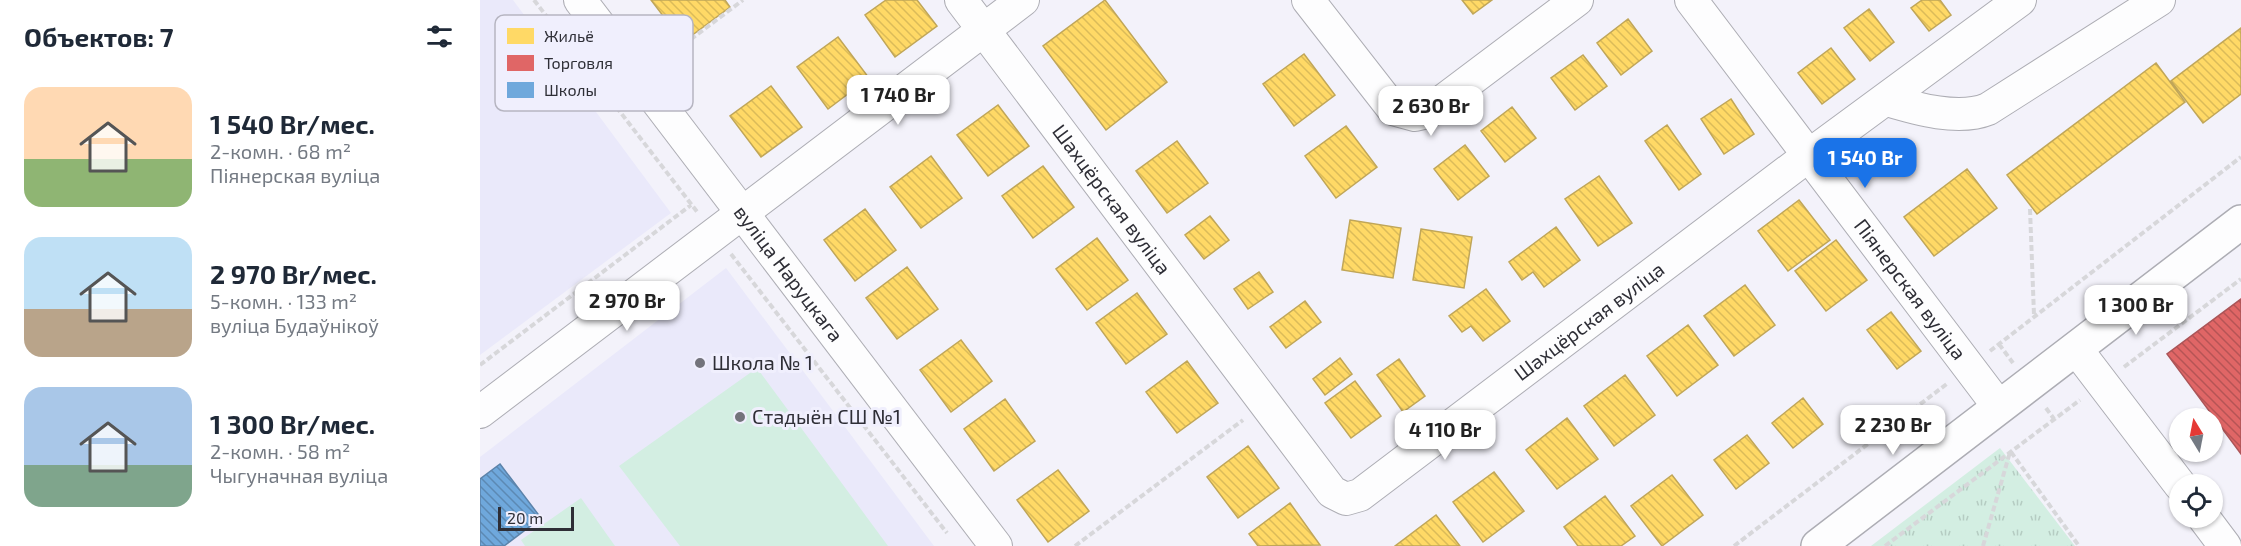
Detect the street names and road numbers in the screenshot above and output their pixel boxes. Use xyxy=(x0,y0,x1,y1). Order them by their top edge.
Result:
street label: Шахцёрская вуліца xyxy=(1048,119,1177,279)
street label: вуліца Наруцкага xyxy=(730,200,849,346)
street label: Піянерская вуліца xyxy=(1850,214,1972,364)
street label: Шахцёрская вуліца xyxy=(1509,256,1668,385)

